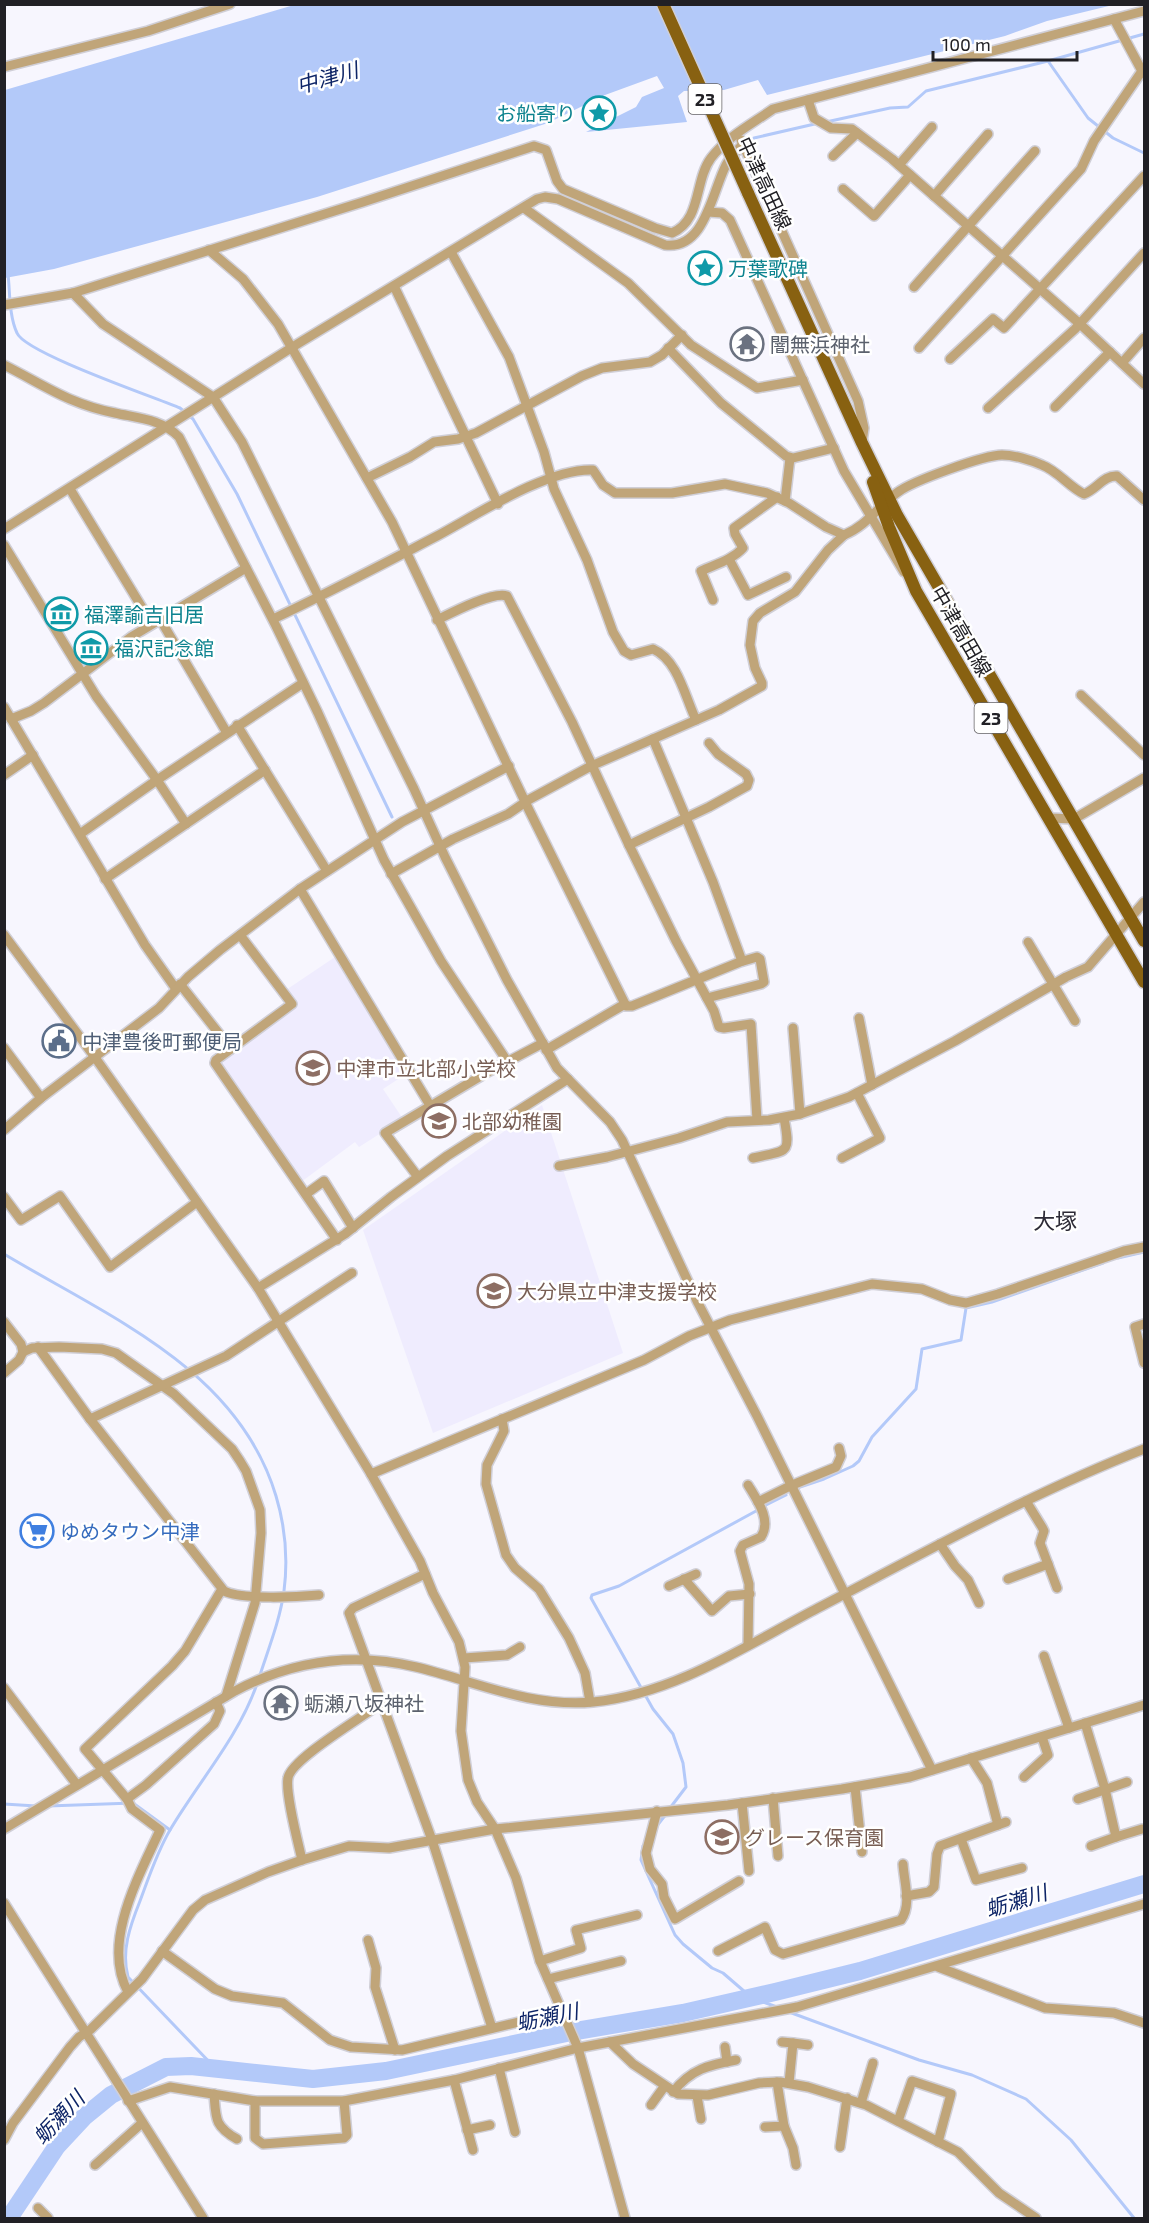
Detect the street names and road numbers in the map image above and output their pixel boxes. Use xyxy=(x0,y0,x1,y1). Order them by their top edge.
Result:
road number: 23 xyxy=(688,84,722,114)
street label: 中津高田線 xyxy=(733,133,797,233)
street label: 中津高田線 xyxy=(927,582,997,680)
road number: 23 xyxy=(974,703,1008,733)

